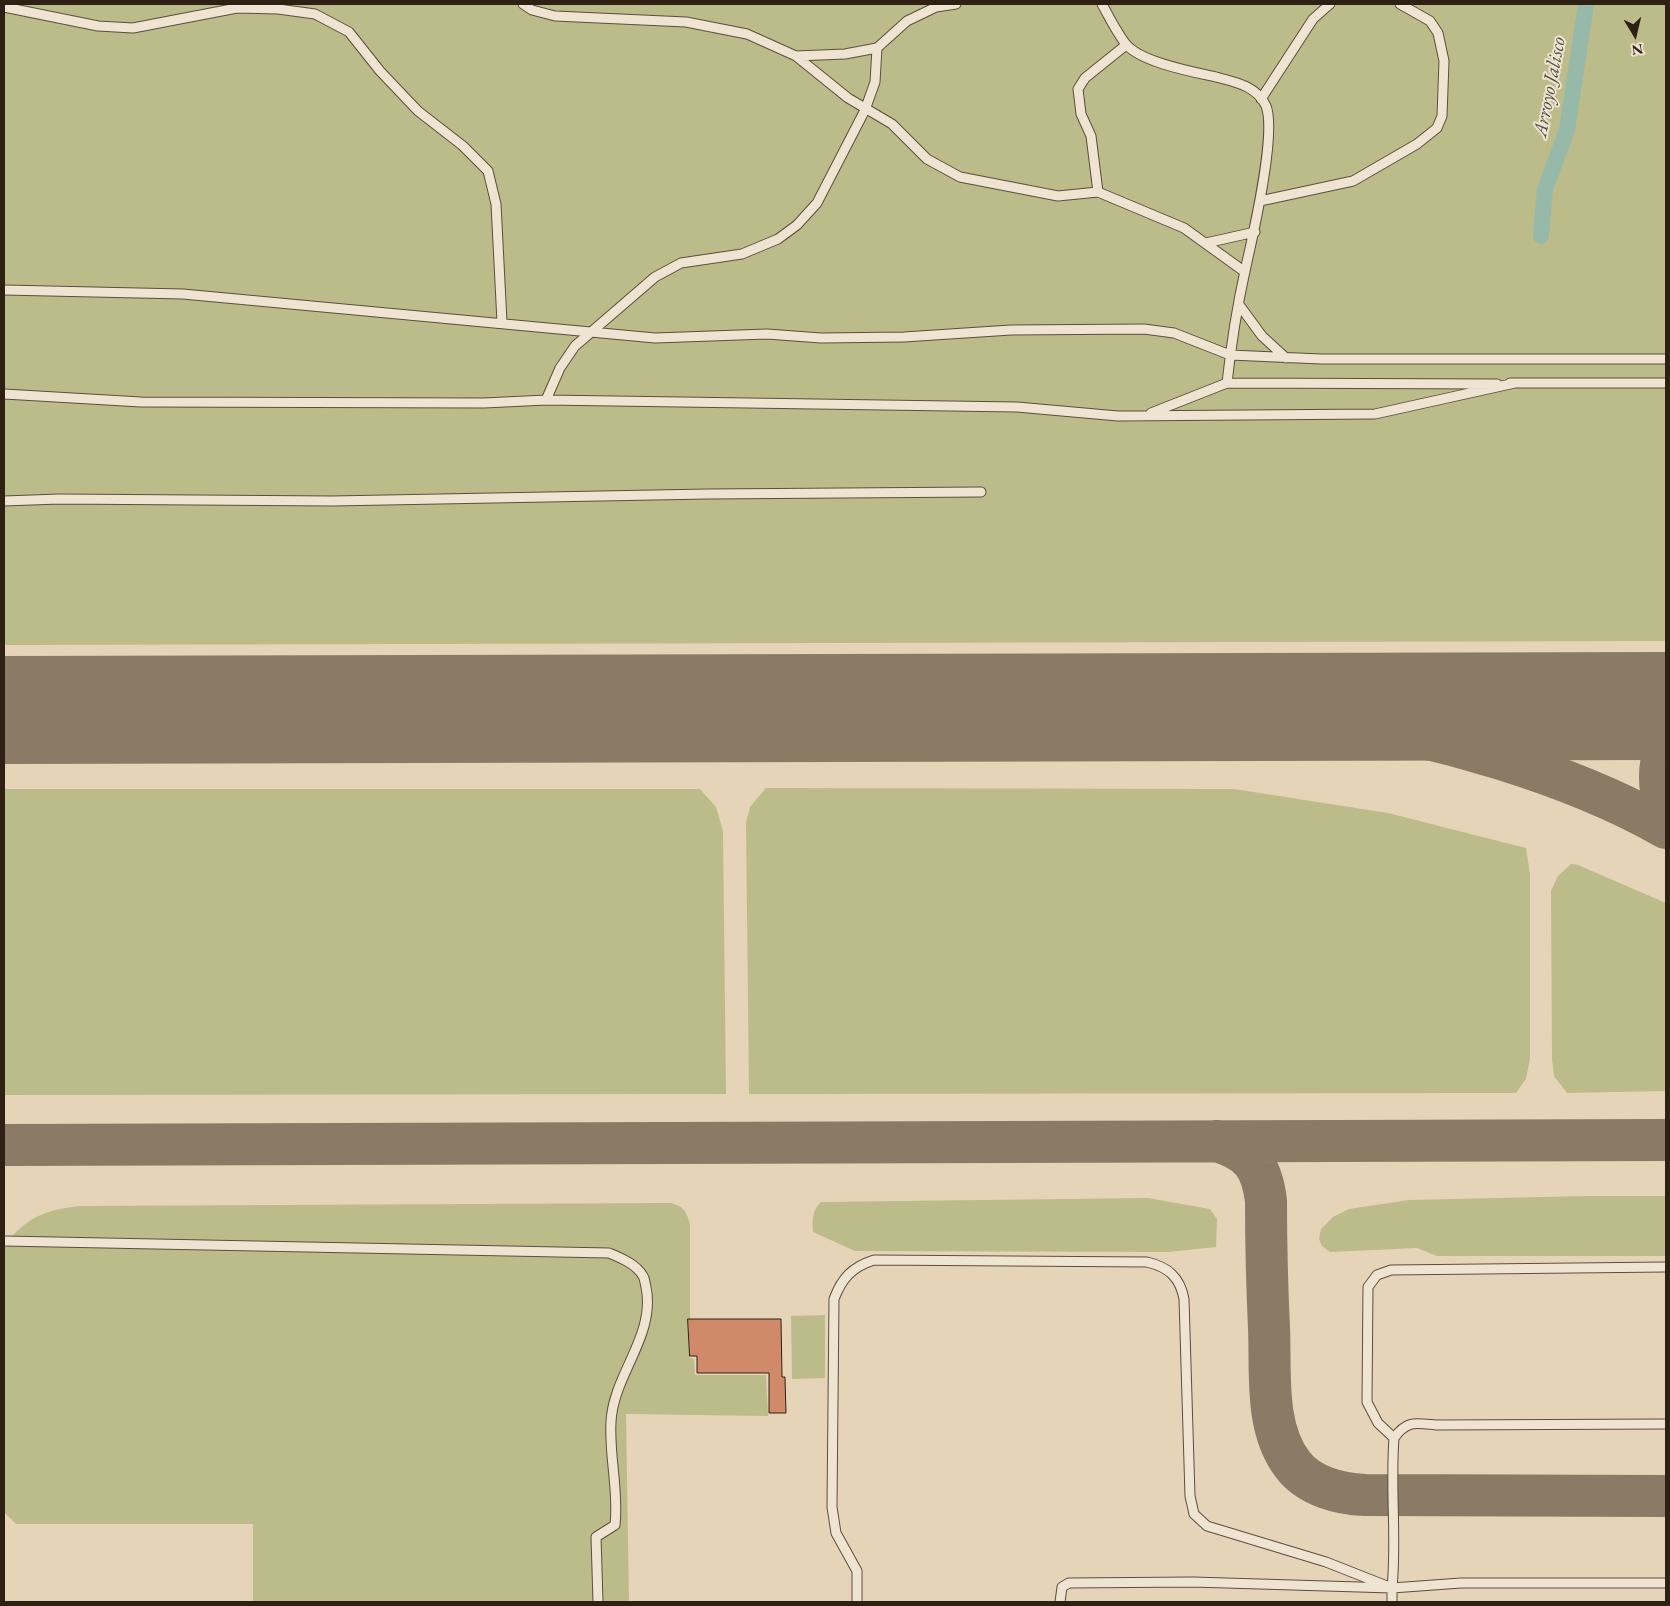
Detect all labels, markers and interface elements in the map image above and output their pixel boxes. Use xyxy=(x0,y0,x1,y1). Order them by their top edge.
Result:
north arrow xyxy=(1610,10,1660,60)
water label: Arroyo Jalisco xyxy=(1529,35,1571,139)
text: N xyxy=(1630,40,1644,60)

